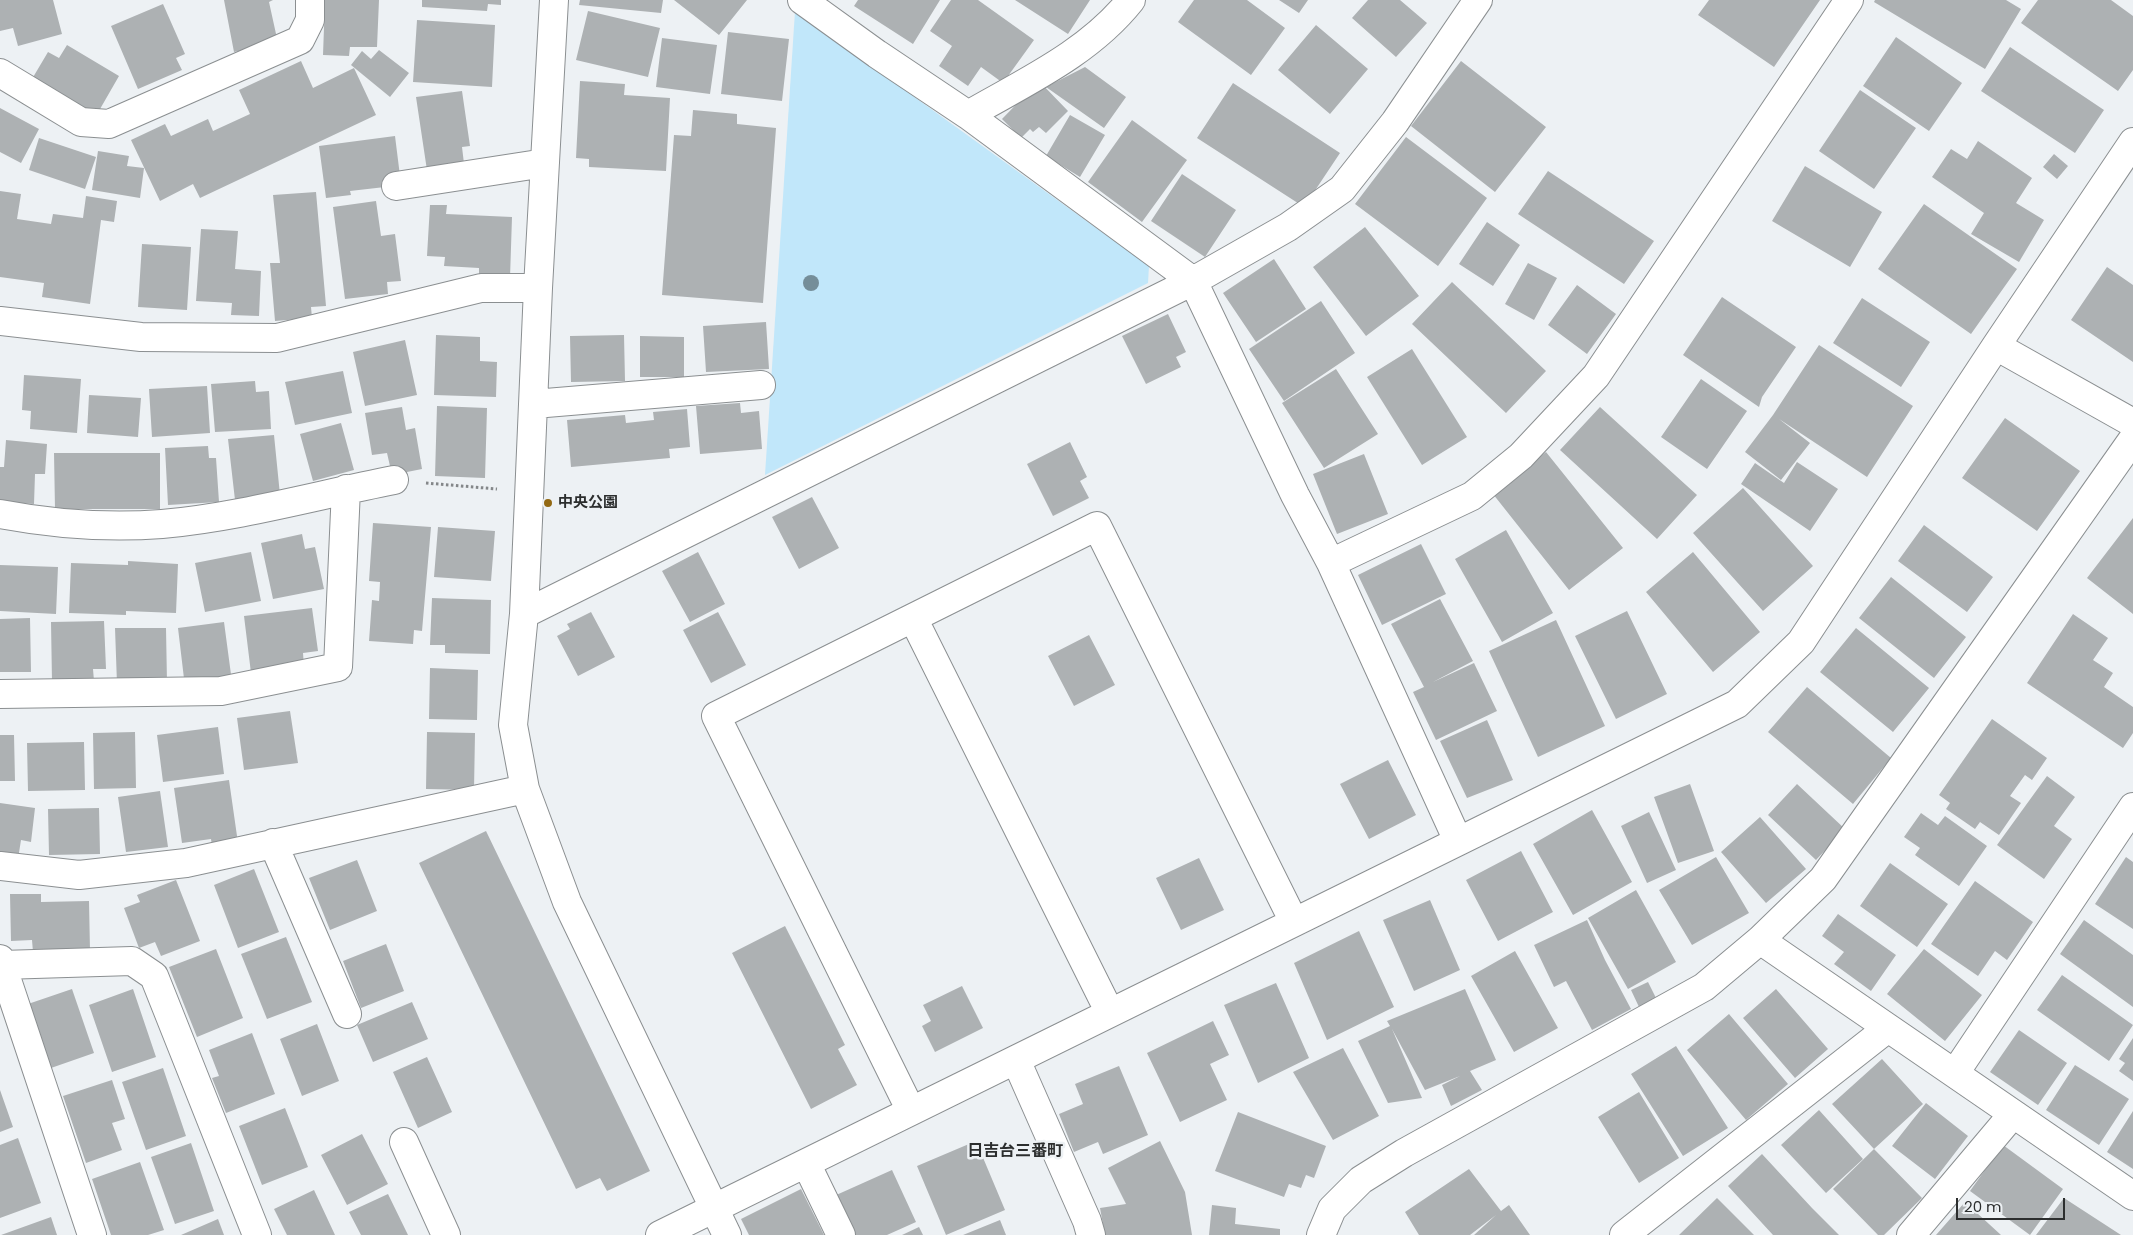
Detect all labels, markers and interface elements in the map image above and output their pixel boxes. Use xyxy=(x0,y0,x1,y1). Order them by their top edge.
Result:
place label: 中央公園 xyxy=(558,494,618,512)
marker: 中央公園 xyxy=(542,497,554,509)
district label: 日吉台三番町 xyxy=(967,1142,1063,1162)
scale bar xyxy=(1958,1188,2067,1220)
text: 20 m xyxy=(1964,1196,2002,1217)

